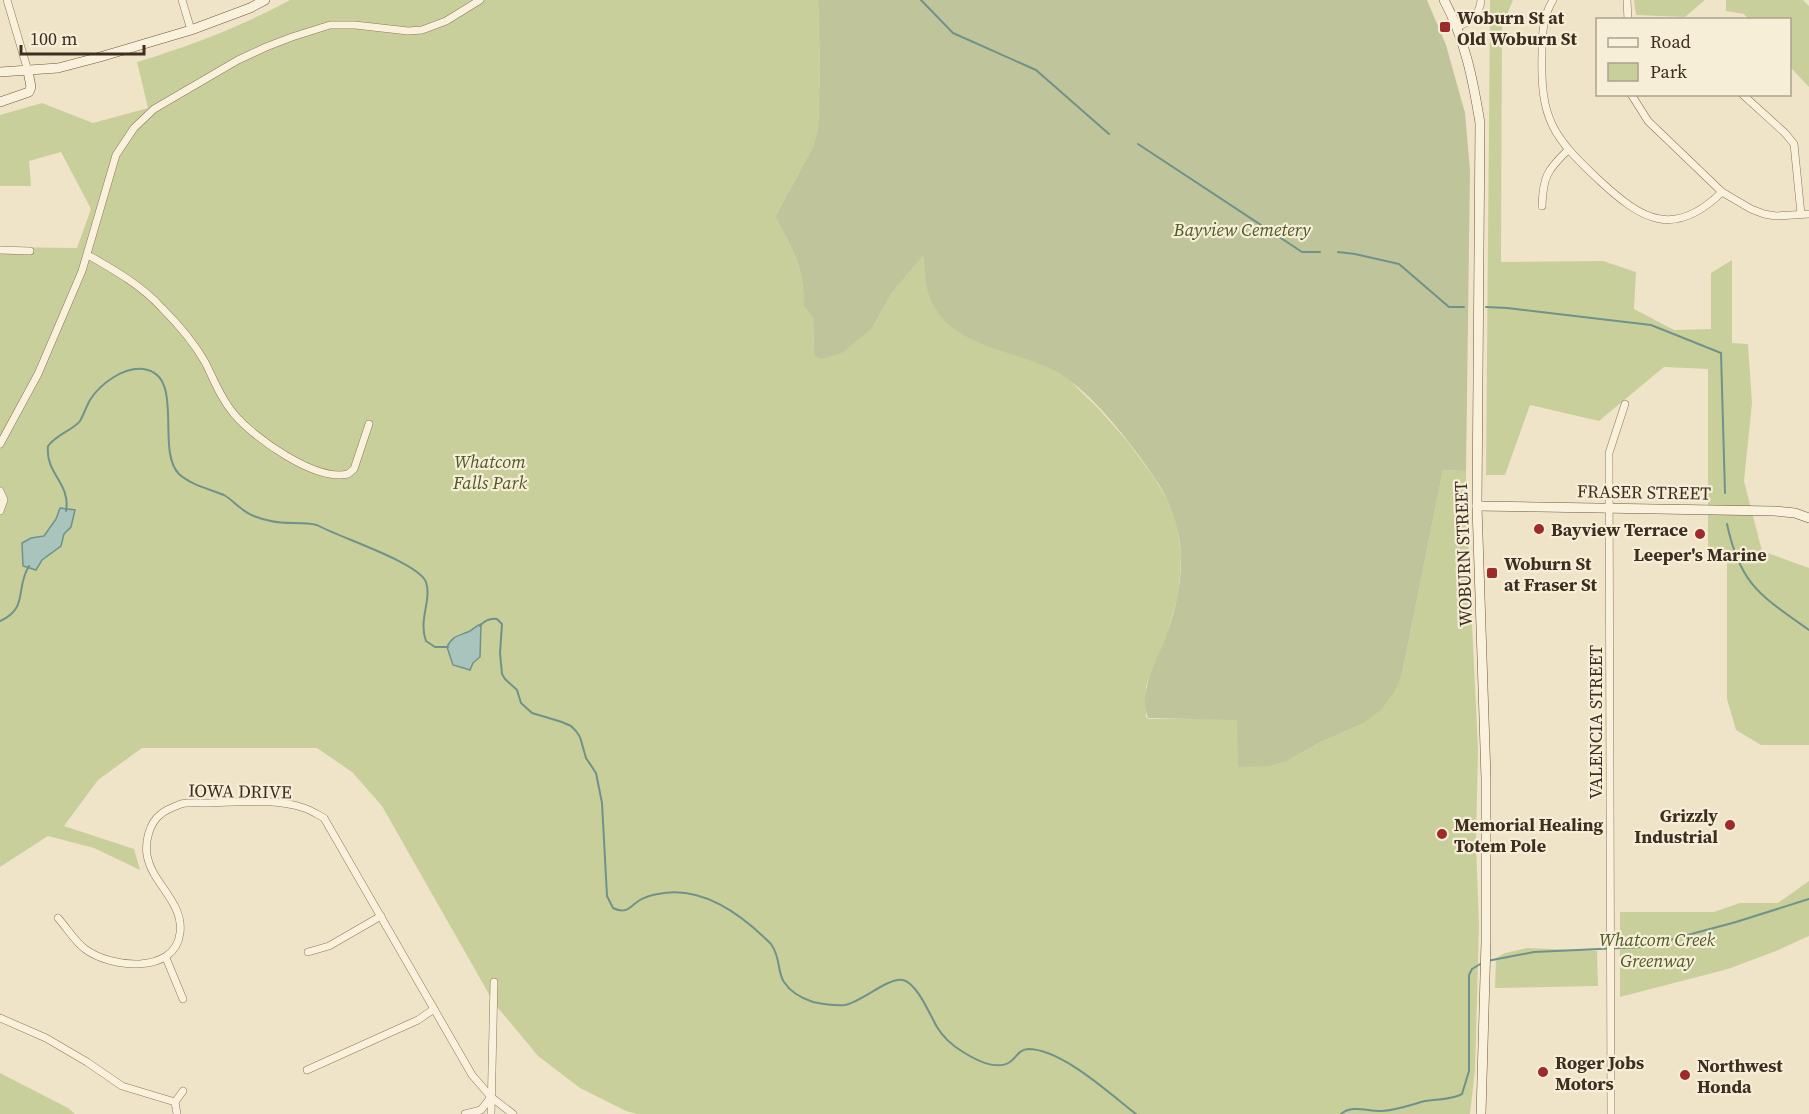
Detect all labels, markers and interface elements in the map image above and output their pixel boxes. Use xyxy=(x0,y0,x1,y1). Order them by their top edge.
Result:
place label: Woburn St at Old Woburn St xyxy=(1457,5,1577,51)
scale bar xyxy=(21,18,144,56)
legend xyxy=(1596,18,1791,96)
marker: Woburn St at Old Woburn St xyxy=(1438,20,1452,34)
text: 100 m xyxy=(30,26,77,51)
text: Road xyxy=(1650,29,1691,54)
text: Park xyxy=(1650,59,1687,84)
park label: Bayview Cemetery xyxy=(1172,217,1311,242)
park label: Whatcom Falls Park xyxy=(452,449,527,495)
street label: FRASER STREET xyxy=(1577,478,1711,506)
street label: WOBURN STREET xyxy=(1448,481,1478,627)
place label: Bayview Terrace xyxy=(1551,517,1688,542)
marker: Bayview Terrace xyxy=(1532,522,1546,536)
marker: Leeper's Marine xyxy=(1693,527,1707,541)
place label: Leeper's Marine xyxy=(1633,542,1767,567)
place label: Woburn St at Fraser St xyxy=(1504,551,1598,597)
marker: Woburn St at Fraser St xyxy=(1485,566,1499,580)
street label: VALENCIA STREET xyxy=(1583,645,1608,799)
street label: IOWA DRIVE xyxy=(188,778,292,804)
place label: Grizzly Industrial xyxy=(1634,803,1718,849)
place label: Memorial Healing Totem Pole xyxy=(1454,812,1604,858)
marker: Grizzly Industrial xyxy=(1723,818,1737,832)
marker: Memorial Healing Totem Pole xyxy=(1435,827,1449,841)
park label: Whatcom Creek Greenway xyxy=(1599,927,1715,973)
place label: Roger Jobs Motors xyxy=(1555,1050,1644,1096)
place label: Northwest Honda xyxy=(1697,1053,1783,1099)
marker: Roger Jobs Motors xyxy=(1536,1065,1550,1079)
marker: Northwest Honda xyxy=(1678,1068,1692,1082)

